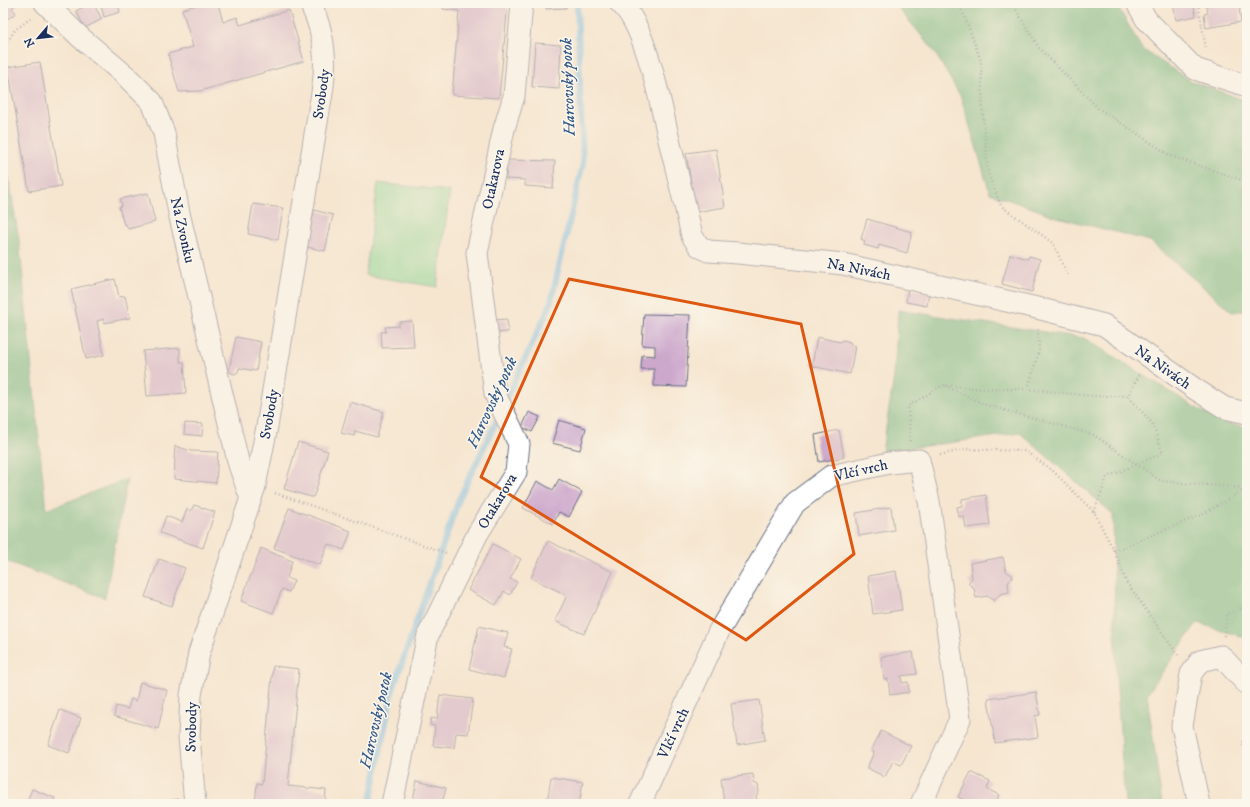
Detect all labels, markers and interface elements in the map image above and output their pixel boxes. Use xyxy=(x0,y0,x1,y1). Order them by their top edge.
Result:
north arrow xyxy=(18,18,58,58)
text: N xyxy=(22,35,38,49)
water label: Harcovský potok xyxy=(556,37,580,137)
street label: Svobody xyxy=(309,67,335,120)
street label: Otakarova xyxy=(478,146,509,211)
street label: Na Zvonku xyxy=(166,195,199,265)
street label: Na Nivách xyxy=(825,254,893,285)
street label: Na Nivách xyxy=(1131,341,1195,394)
water label: Harcovský potok xyxy=(462,353,522,452)
street label: Svobody xyxy=(256,387,283,441)
street label: Vlčí vrch xyxy=(832,455,890,486)
street label: Otakarova xyxy=(473,469,522,532)
water label: Harcovský potok xyxy=(355,670,397,771)
street label: Svobody xyxy=(182,701,201,752)
street label: Vlčí vrch xyxy=(653,705,694,763)

